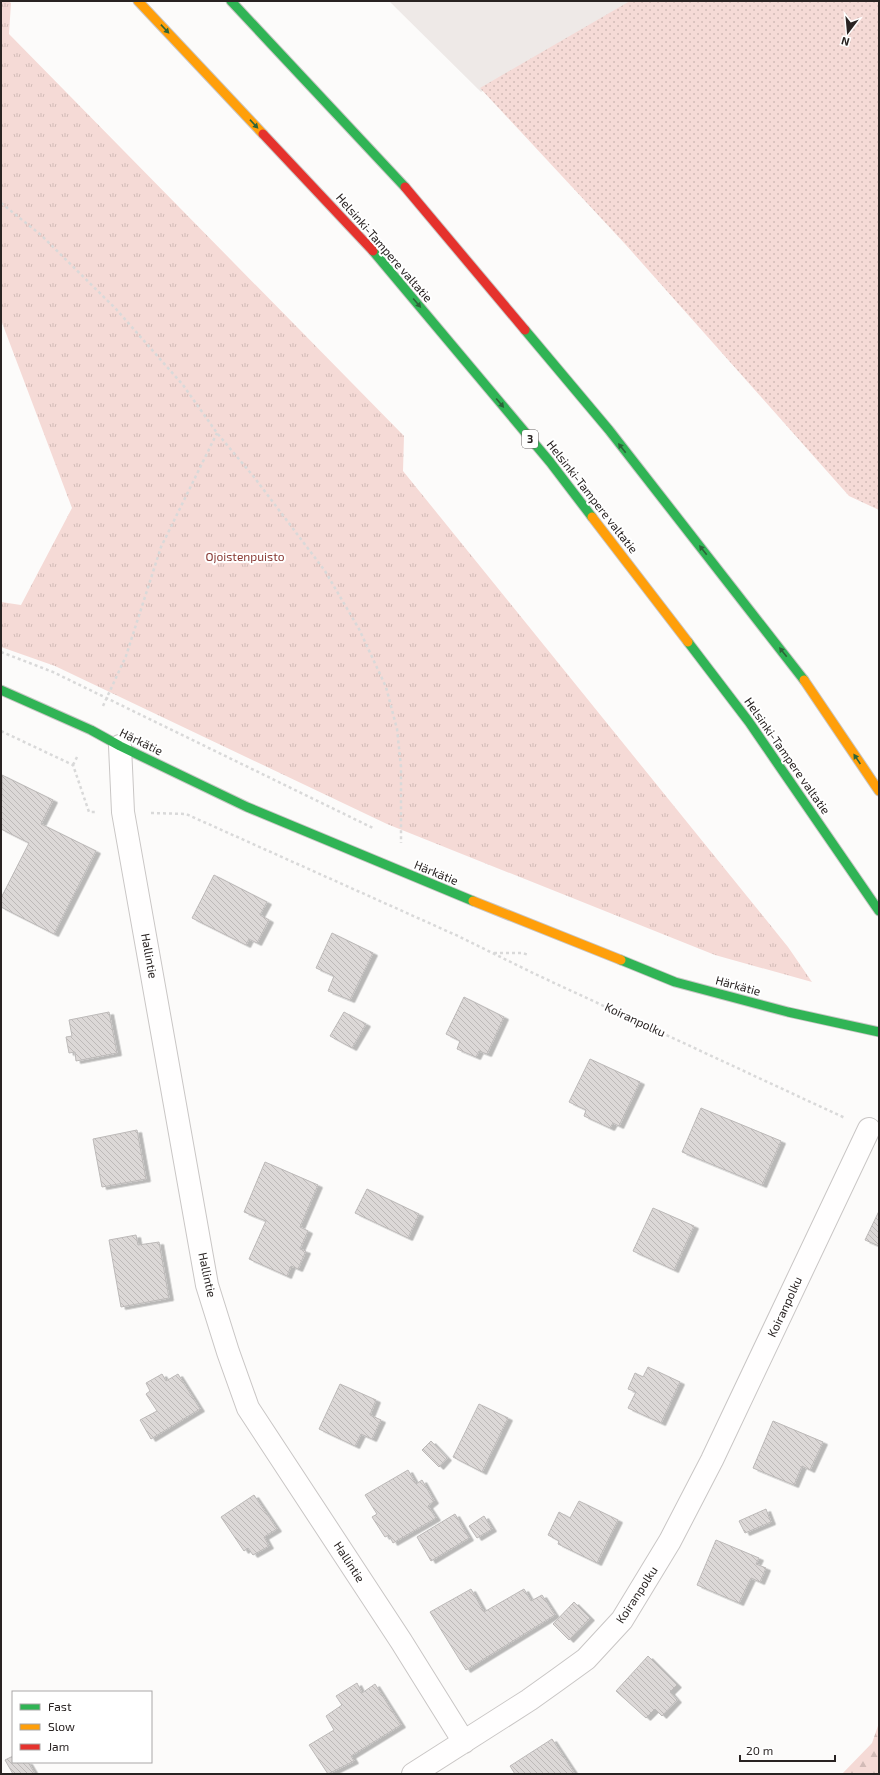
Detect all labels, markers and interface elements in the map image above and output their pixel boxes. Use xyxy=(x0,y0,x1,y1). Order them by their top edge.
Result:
north arrow xyxy=(828,12,868,52)
one-way arrow xyxy=(160,24,170,34)
text: N xyxy=(839,35,851,49)
one-way arrow xyxy=(249,119,259,129)
street label: Helsinki-Tampere valtatie xyxy=(334,190,436,304)
one-way arrow xyxy=(412,298,421,309)
one-way arrow xyxy=(496,397,505,408)
road number: 3 xyxy=(522,430,538,448)
street label: Helsinki-Tampere valtatie xyxy=(544,437,641,556)
one-way arrow xyxy=(618,442,627,453)
one-way arrow xyxy=(698,545,707,556)
park label: Ojoistenpuisto xyxy=(205,549,285,564)
one-way arrow xyxy=(779,647,787,658)
street label: Helsinki-Tampere valtatie xyxy=(742,694,833,816)
street label: Härkätie xyxy=(118,725,165,757)
one-way arrow xyxy=(853,754,861,764)
street label: Härkätie xyxy=(412,857,460,887)
street label: Hallintie xyxy=(139,932,161,980)
street label: Härkätie xyxy=(714,972,762,998)
street label: Koiranpolku xyxy=(603,999,668,1039)
street label: Hallintie xyxy=(196,1251,220,1299)
street label: Koiranpolku xyxy=(764,1274,804,1339)
street label: Hallintie xyxy=(332,1538,368,1584)
street label: Koiranpolku xyxy=(612,1563,660,1626)
legend xyxy=(12,1691,152,1763)
text: Fast xyxy=(48,1699,72,1713)
text: Slow xyxy=(48,1719,75,1733)
scale bar xyxy=(740,1737,835,1763)
text: Jam xyxy=(48,1739,69,1753)
text: 20 m xyxy=(746,1743,773,1757)

